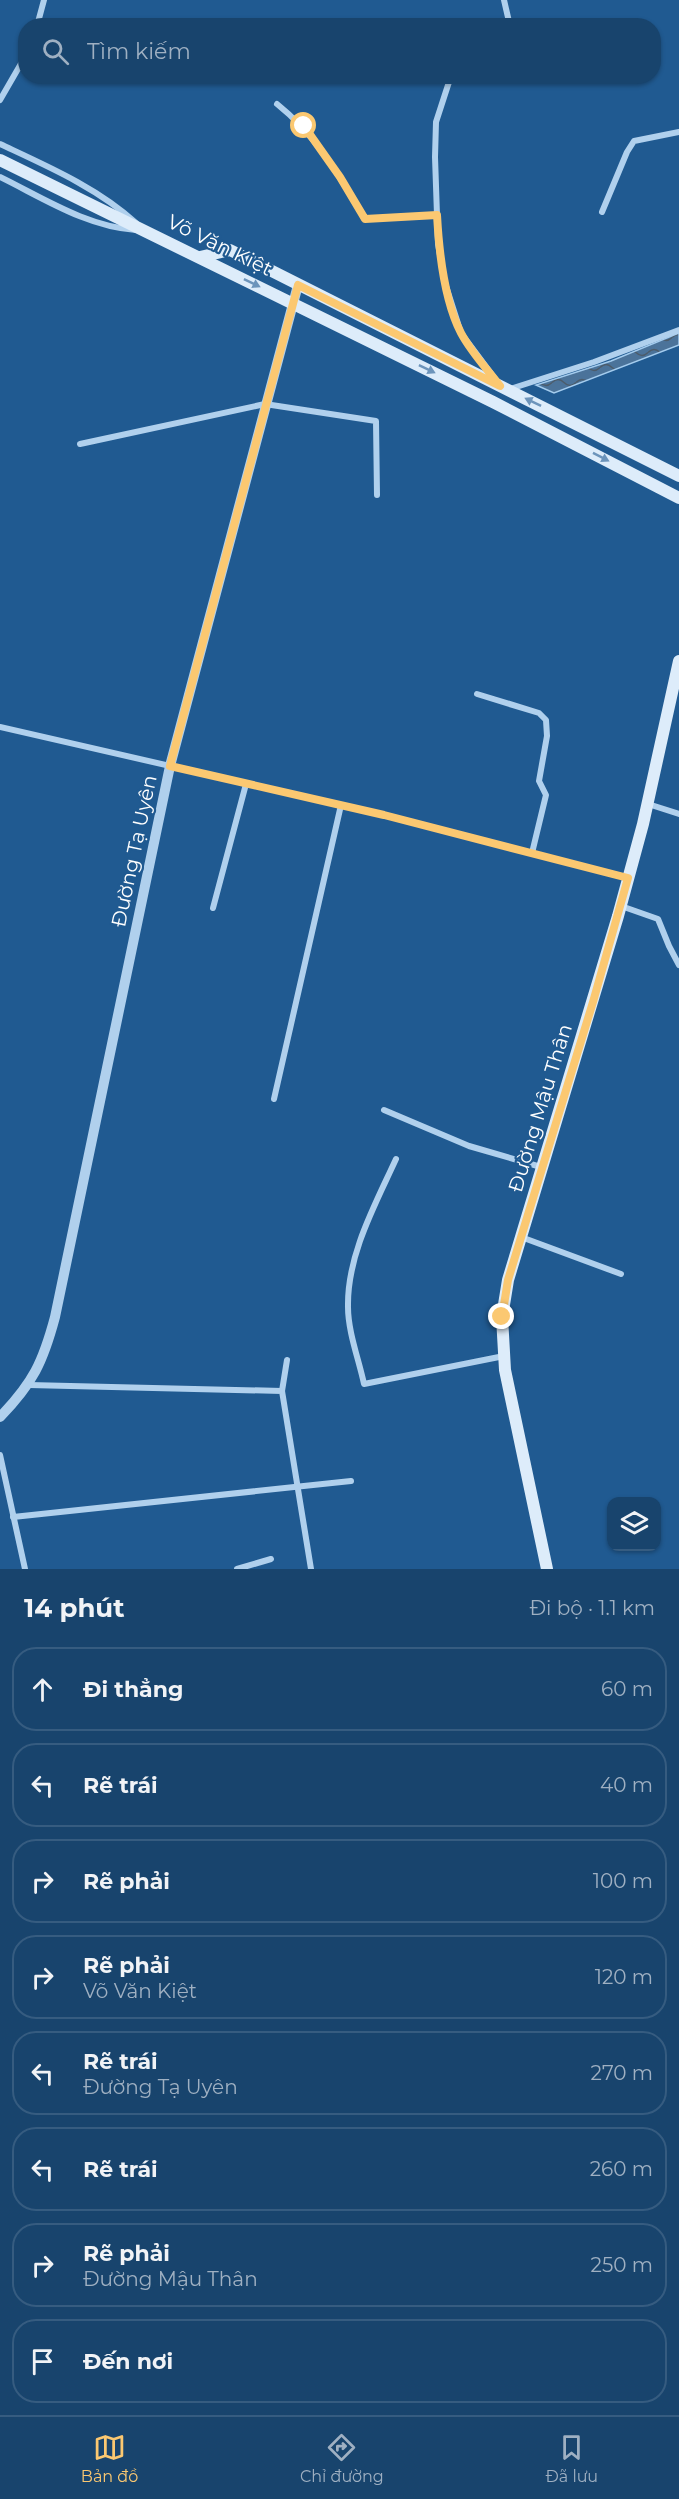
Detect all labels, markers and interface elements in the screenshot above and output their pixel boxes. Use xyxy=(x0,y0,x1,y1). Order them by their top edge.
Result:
search box xyxy=(18,18,661,84)
icon: search xyxy=(39,35,72,68)
text: Tìm kiếm xyxy=(87,38,191,65)
route start xyxy=(290,112,316,138)
street label: Võ Văn Kiệt xyxy=(164,209,276,281)
one-way arrow xyxy=(244,278,261,287)
one-way arrow xyxy=(419,364,436,374)
one-way arrow xyxy=(524,397,541,407)
one-way arrow xyxy=(593,452,610,461)
street label: Đường Tạ Uyên xyxy=(106,773,162,929)
street label: Đường Mậu Thân xyxy=(503,1021,577,1195)
route end xyxy=(488,1303,514,1329)
map controls xyxy=(607,1497,661,1551)
button: layers xyxy=(607,1497,661,1551)
text: 14 phút xyxy=(24,1592,125,1624)
text: Đi bộ · 1.1 km xyxy=(529,1596,655,1620)
icon: ahead xyxy=(26,1673,59,1706)
text: Đi thẳng xyxy=(83,1676,183,1703)
text: 60 m xyxy=(601,1677,653,1701)
icon: left xyxy=(26,1769,59,1802)
text: Rẽ trái xyxy=(83,1772,158,1799)
text: 40 m xyxy=(600,1773,653,1797)
icon: right xyxy=(26,1865,59,1898)
text: Rẽ phải xyxy=(83,1868,170,1895)
text: 100 m xyxy=(593,1869,653,1893)
text: Rẽ phải xyxy=(83,1952,170,1979)
icon: right xyxy=(26,1961,59,1994)
text: 120 m xyxy=(595,1965,653,1989)
text: Võ Văn Kiệt xyxy=(83,1979,197,2003)
text: Rẽ trái xyxy=(83,2048,158,2075)
icon: left xyxy=(26,2057,59,2090)
text: 270 m xyxy=(591,2061,653,2085)
text: Đường Tạ Uyên xyxy=(83,2075,238,2099)
icon: left xyxy=(26,2153,59,2186)
text: Rẽ trái xyxy=(83,2156,158,2183)
text: 260 m xyxy=(590,2157,653,2181)
text: Rẽ phải xyxy=(83,2240,170,2267)
icon: right xyxy=(26,2249,59,2282)
text: 250 m xyxy=(591,2253,653,2277)
text: Đường Mậu Thân xyxy=(83,2267,258,2291)
icon: arrive xyxy=(26,2345,59,2378)
text: Đến nơi xyxy=(83,2348,173,2375)
tab: Bản đồ xyxy=(81,2431,138,2486)
tab: Chỉ đường xyxy=(300,2431,384,2486)
tab: Đã lưu xyxy=(546,2431,598,2486)

